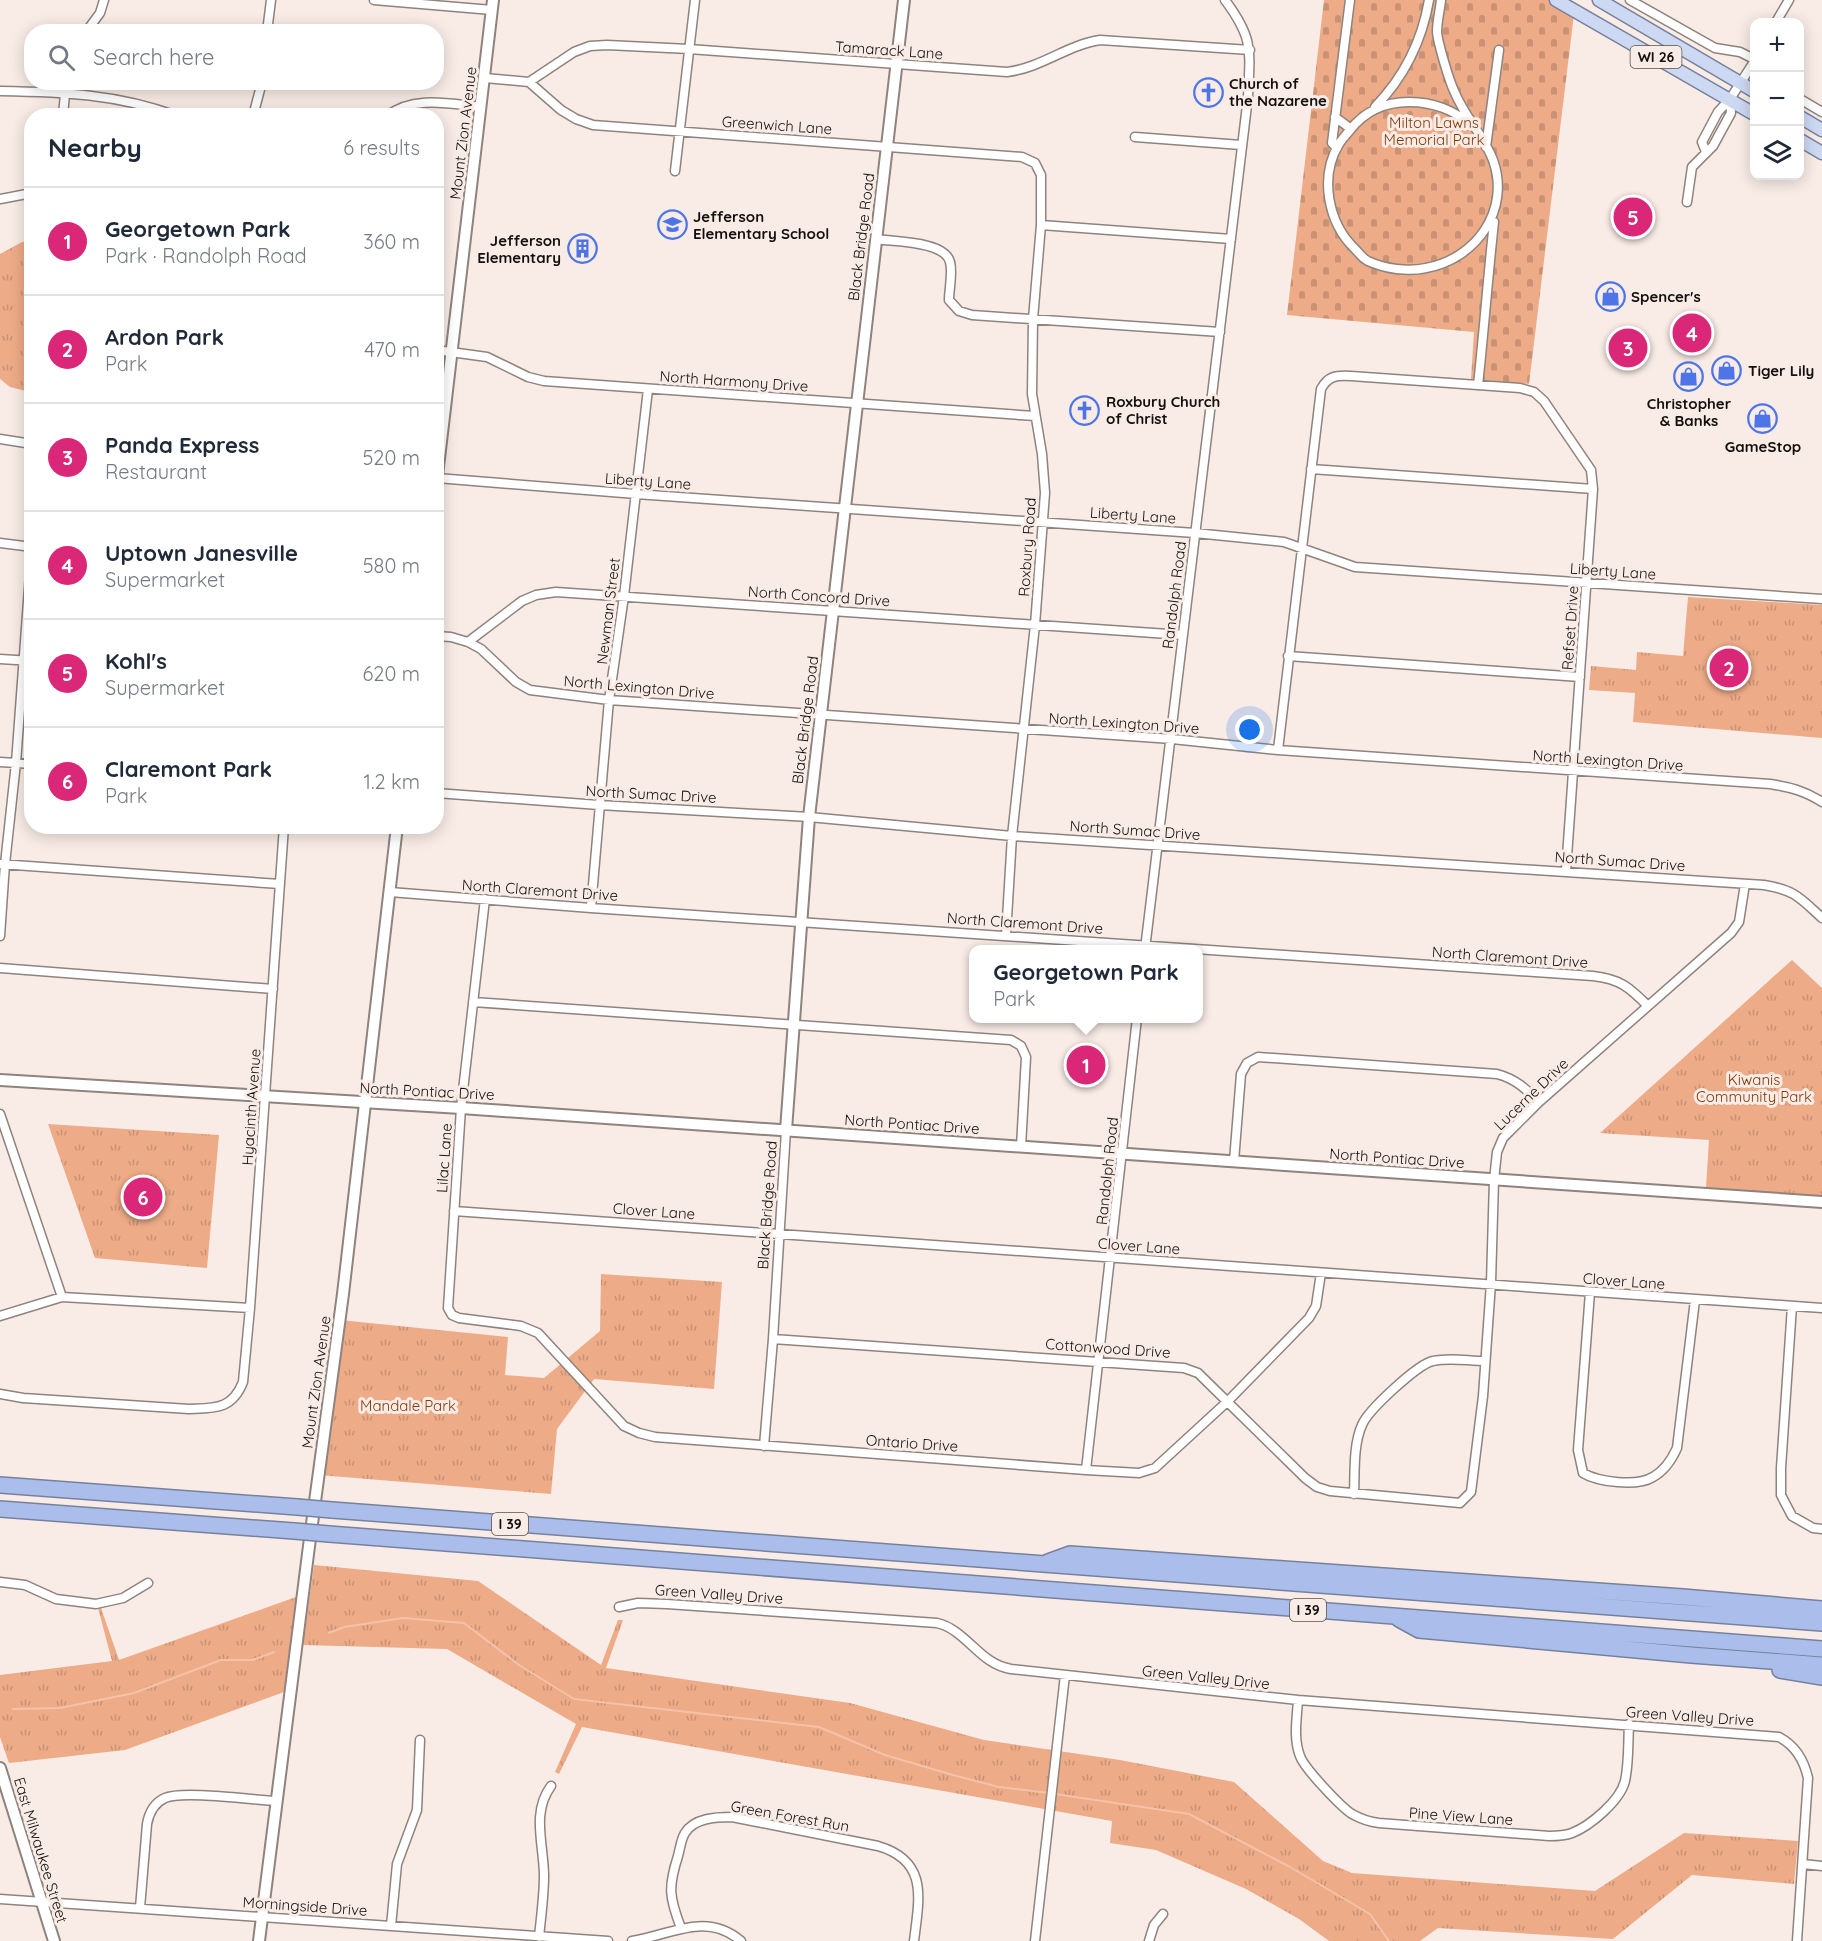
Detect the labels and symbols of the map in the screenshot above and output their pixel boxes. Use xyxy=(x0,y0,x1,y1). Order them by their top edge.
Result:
street label: Tamarack Lane xyxy=(834,37,944,63)
road number: WI 26 xyxy=(1630,46,1682,68)
street label: Mount Zion Avenue xyxy=(445,65,481,201)
place label: Church of the Nazarene xyxy=(1229,74,1327,110)
church icon: Church of the Nazarene xyxy=(1192,76,1224,108)
street label: Greenwich Lane xyxy=(721,112,833,138)
park label: Milton Lawns Memorial Park xyxy=(1384,113,1485,149)
street label: Black Bridge Road xyxy=(844,172,878,302)
pin: 5 xyxy=(1614,194,1652,240)
place label: Jefferson Elementary School xyxy=(693,207,829,243)
school or university icon: Jefferson Elementary School xyxy=(656,209,688,241)
place label: Jefferson Elementary xyxy=(477,231,561,267)
building icon: Jefferson Elementary xyxy=(566,233,598,265)
shop icon: Spencer's xyxy=(1594,280,1626,312)
place label: Spencer's xyxy=(1631,287,1701,306)
pin: 4 xyxy=(1672,310,1712,356)
pin: 3 xyxy=(1608,326,1648,370)
shop icon: Tiger Lily xyxy=(1711,354,1743,386)
shop icon: Christopher & Banks xyxy=(1673,360,1705,392)
place label: Tiger Lily xyxy=(1748,361,1814,380)
street label: North Harmony Drive xyxy=(659,366,809,396)
place label: Roxbury Church of Christ xyxy=(1106,392,1220,428)
church icon: Roxbury Church of Christ xyxy=(1069,394,1101,426)
place label: Christopher & Banks xyxy=(1647,394,1732,430)
shop icon: GameStop xyxy=(1747,403,1779,435)
place label: GameStop xyxy=(1725,437,1801,456)
street label: Liberty Lane xyxy=(604,469,692,493)
street label: Roxbury Road xyxy=(1014,497,1040,597)
street label: Liberty Lane xyxy=(1089,503,1177,527)
street label: Randolph Road xyxy=(1158,540,1190,650)
street label: Newman Street xyxy=(592,557,624,665)
street label: Liberty Lane xyxy=(1569,559,1657,583)
street label: North Concord Drive xyxy=(747,582,891,610)
street label: Refset Drive xyxy=(1558,585,1582,671)
pin: 2 xyxy=(1710,646,1748,690)
street label: Black Bridge Road xyxy=(788,655,822,785)
street label: North Lexington Drive xyxy=(563,671,715,703)
street label: North Lexington Drive xyxy=(1048,708,1200,738)
your location xyxy=(1235,715,1264,744)
street label: North Lexington Drive xyxy=(1532,745,1684,775)
street label: North Sumac Drive xyxy=(585,781,717,807)
street label: North Sumac Drive xyxy=(1069,816,1201,844)
street label: North Sumac Drive xyxy=(1554,847,1686,875)
street label: North Claremont Drive xyxy=(461,875,619,905)
street label: North Claremont Drive xyxy=(946,908,1104,938)
street label: North Claremont Drive xyxy=(1431,942,1589,972)
pin: 1 xyxy=(1066,1042,1106,1088)
street label: Hyacinth Avenue xyxy=(237,1048,265,1166)
street label: Lucerne Drive xyxy=(1490,1054,1572,1134)
park label: Kiwanis Community Park xyxy=(1696,1070,1812,1106)
street label: North Pontiac Drive xyxy=(359,1078,495,1104)
street label: North Pontiac Drive xyxy=(844,1110,980,1138)
street label: Randolph Road xyxy=(1092,1116,1122,1226)
street label: Lilac Lane xyxy=(432,1123,456,1193)
street label: Black Bridge Road xyxy=(753,1140,781,1270)
street label: North Pontiac Drive xyxy=(1329,1144,1465,1172)
pin: 6 xyxy=(124,1174,162,1220)
street label: Clover Lane xyxy=(612,1199,696,1223)
street label: Clover Lane xyxy=(1097,1234,1181,1258)
street label: Clover Lane xyxy=(1582,1269,1666,1293)
street label: Mount Zion Avenue xyxy=(297,1314,335,1450)
street label: Cottonwood Drive xyxy=(1045,1334,1171,1362)
park label: Mandale Park xyxy=(360,1396,456,1415)
street label: Ontario Drive xyxy=(865,1430,959,1456)
road number: I 39 xyxy=(492,1513,528,1535)
street label: Green Valley Drive xyxy=(654,1580,784,1608)
road number: I 39 xyxy=(1290,1599,1326,1621)
street label: Green Valley Drive xyxy=(1141,1661,1271,1693)
street label: Green Valley Drive xyxy=(1625,1702,1755,1730)
street label: East Milwaukee Street xyxy=(10,1775,72,1925)
street label: Green Forest Run xyxy=(729,1796,851,1836)
street label: Pine View Lane xyxy=(1408,1803,1514,1829)
street label: Morningside Drive xyxy=(242,1892,368,1920)

